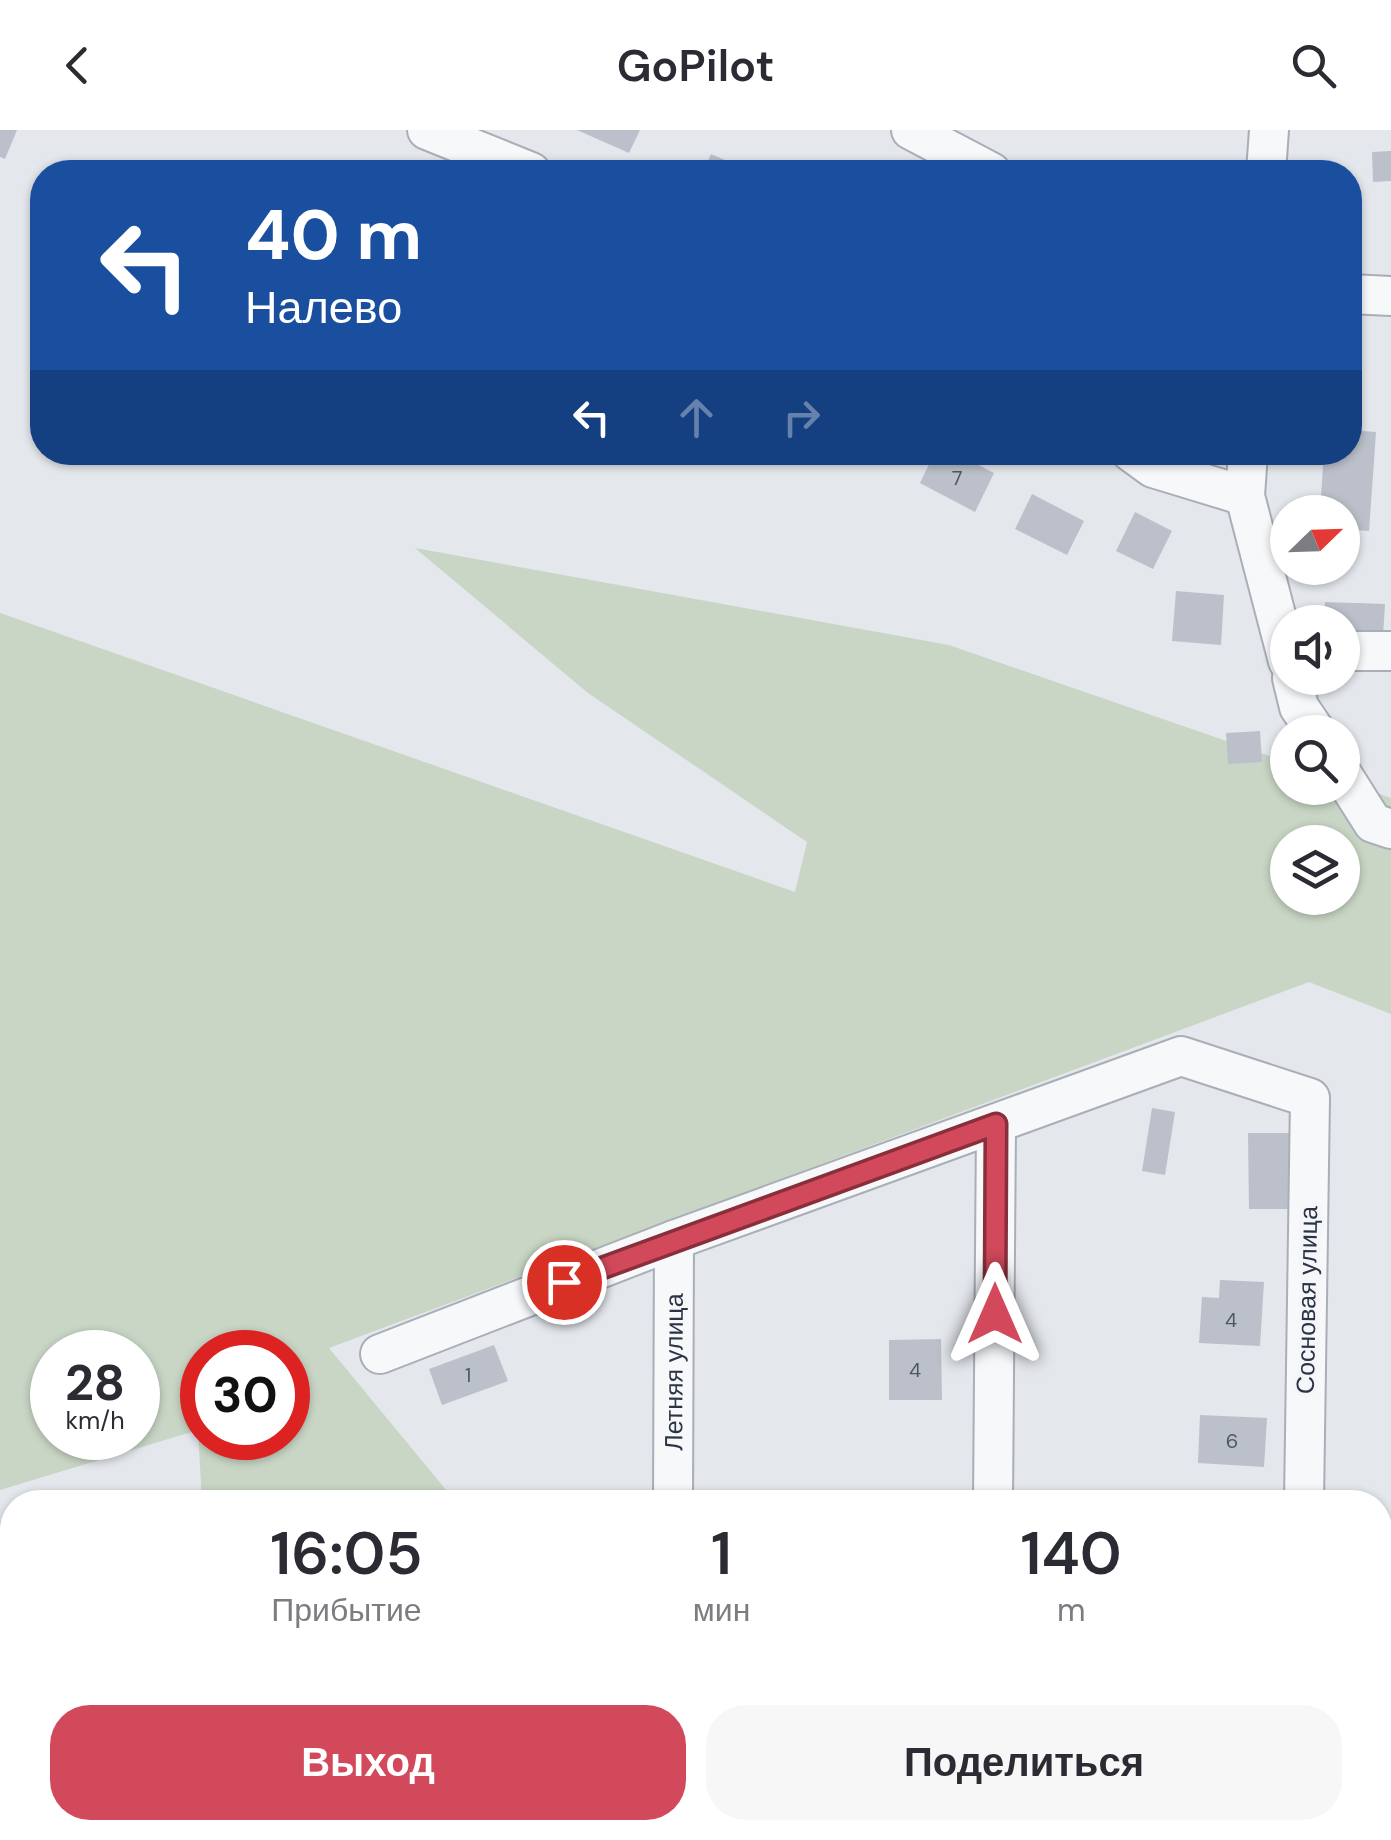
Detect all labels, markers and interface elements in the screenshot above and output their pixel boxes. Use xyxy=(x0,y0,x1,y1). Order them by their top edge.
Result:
text: GoPilot xyxy=(617,36,774,95)
icon: back xyxy=(50,38,105,93)
icon: search xyxy=(1286,38,1341,93)
text: 40 m xyxy=(245,190,422,281)
icon: left xyxy=(80,200,210,330)
text: Налево xyxy=(245,278,402,337)
icon: left xyxy=(564,390,619,445)
icon: ahead xyxy=(669,390,724,445)
icon: right xyxy=(774,390,829,445)
house number: 7 xyxy=(952,465,962,491)
north arrow xyxy=(1270,495,1360,585)
map controls xyxy=(1270,495,1360,915)
button: sound xyxy=(1270,605,1360,695)
button: search xyxy=(1270,715,1360,805)
button: layers xyxy=(1270,825,1360,915)
street label: Сосновая улица xyxy=(1289,1206,1325,1394)
pin xyxy=(522,1240,607,1325)
icon: arrive xyxy=(537,1255,592,1310)
position arrow xyxy=(943,1262,1047,1366)
street label: Летняя улица xyxy=(657,1293,690,1451)
house number: 4 xyxy=(1225,1307,1237,1333)
speed limit sign: 30 xyxy=(180,1330,310,1460)
text: 28 xyxy=(65,1350,125,1416)
house number: 4 xyxy=(909,1357,921,1383)
house number: 1 xyxy=(465,1362,471,1388)
text: km/h xyxy=(65,1404,125,1437)
house number: 6 xyxy=(1226,1428,1238,1454)
text: 16:05 xyxy=(270,1514,422,1593)
text: 1 xyxy=(711,1514,732,1593)
text: 140 xyxy=(1021,1514,1122,1593)
text: Прибытие xyxy=(271,1589,422,1631)
text: мин xyxy=(693,1589,750,1631)
text: m xyxy=(1057,1589,1085,1631)
button: Выход xyxy=(50,1705,686,1820)
button: Поделиться xyxy=(706,1705,1342,1820)

